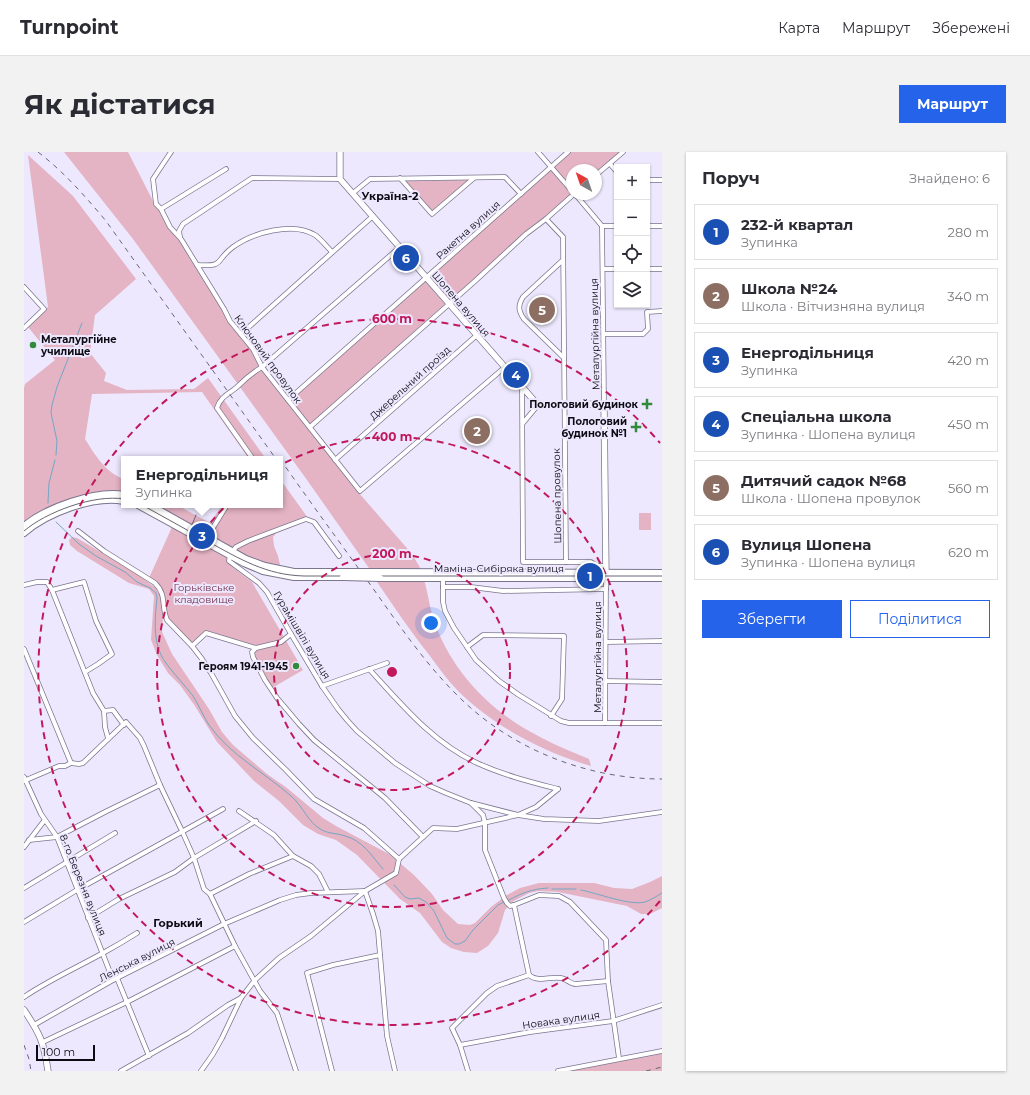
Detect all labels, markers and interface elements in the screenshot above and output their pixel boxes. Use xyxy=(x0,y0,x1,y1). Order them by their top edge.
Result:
text: Turnpoint xyxy=(20,16,119,39)
text: Карта xyxy=(778,19,820,37)
text: Маршрут xyxy=(842,19,910,37)
text: Збережені xyxy=(932,19,1010,37)
button: Маршрут xyxy=(899,85,1006,123)
text: Як дістатися xyxy=(24,87,216,121)
north arrow xyxy=(566,164,602,200)
map controls xyxy=(614,164,650,308)
button: + xyxy=(614,164,650,200)
text: Поруч xyxy=(702,168,760,188)
text: Знайдено: 6 xyxy=(909,170,990,186)
district label: Україна-2 xyxy=(362,189,419,203)
street label: Ракетна вулиця xyxy=(433,198,503,262)
button: − xyxy=(614,200,650,236)
text: 232-й квартал xyxy=(741,215,853,234)
text: 1 xyxy=(713,224,719,240)
text: 280 m xyxy=(948,224,989,240)
text: Зупинка xyxy=(741,234,798,250)
button: locate xyxy=(614,236,650,272)
pin: 6 xyxy=(393,243,419,273)
street label: Шопена вулиця xyxy=(429,268,493,340)
button: layers xyxy=(614,272,650,308)
street label: Металургійна вулиця xyxy=(588,278,602,390)
text: Школа №24 xyxy=(741,279,837,298)
text: 2 xyxy=(712,288,720,304)
text: 340 m xyxy=(947,288,989,304)
pin: 5 xyxy=(529,295,555,325)
text: Школа · Вітчизняна вулиця xyxy=(741,298,925,314)
text: 600 m xyxy=(372,311,412,326)
street label: Ключовий провулок xyxy=(231,312,305,406)
place label: Металургійне училище xyxy=(40,333,117,358)
marker: Металургійне училище xyxy=(28,340,38,350)
street label: Джерельний проїзд xyxy=(367,343,454,423)
text: Енергодільниця xyxy=(741,343,874,362)
text: 3 xyxy=(712,352,720,368)
text: 420 m xyxy=(947,352,989,368)
pin: 4 xyxy=(503,360,529,390)
text: Зупинка xyxy=(741,362,798,378)
place label: Пологовий будинок xyxy=(529,398,639,411)
marker: Пологовий будинок xyxy=(641,398,653,410)
text: Спеціальна школа xyxy=(741,407,892,426)
place label: Пологовий будинок №1 xyxy=(561,415,627,440)
pin: 2 xyxy=(464,416,490,446)
text: 4 xyxy=(712,416,720,432)
text: 450 m xyxy=(947,416,989,432)
marker: Пологовий будинок №1 xyxy=(630,421,642,433)
text: Зупинка · Шопена вулиця xyxy=(741,426,916,442)
text: 400 m xyxy=(372,429,412,444)
street label: Шопена провулок xyxy=(550,448,564,544)
popup xyxy=(121,456,283,508)
text: Енергодільниця xyxy=(136,465,268,484)
text: Дитячий садок №68 xyxy=(741,471,906,490)
text: 5 xyxy=(712,480,720,496)
text: 560 m xyxy=(948,480,989,496)
text: Зупинка xyxy=(136,484,192,500)
text: Школа · Шопена провулок xyxy=(741,490,921,506)
pin: 3 xyxy=(189,521,215,551)
text: Вулиця Шопена xyxy=(741,535,871,554)
text: 6 xyxy=(712,544,720,560)
text: 620 m xyxy=(948,544,989,560)
text: 200 m xyxy=(372,546,412,561)
text: Зупинка · Шопена вулиця xyxy=(741,554,916,570)
pin: 1 xyxy=(577,561,603,591)
street label: Маміна-Сибіряка вулиця xyxy=(434,562,564,575)
park label: Горьківське кладовище xyxy=(173,581,235,606)
street label: Гурамішвілі вулиця xyxy=(270,588,334,682)
button: Зберегти xyxy=(702,600,842,638)
button: Поділитися xyxy=(850,600,990,638)
street label: Металургійна вулиця xyxy=(591,601,604,713)
your location xyxy=(421,613,441,633)
place label: Героям 1941-1945 xyxy=(199,660,288,673)
marker: Героям 1941-1945 xyxy=(291,661,301,671)
centre of rings xyxy=(385,665,399,679)
street label: 8-го Березня вулиця xyxy=(57,832,109,938)
district label: Горький xyxy=(153,916,203,930)
street label: Ленська вулиця xyxy=(97,935,177,985)
street label: Новака вулиця xyxy=(521,1008,601,1032)
scale bar xyxy=(36,1043,95,1062)
text: 100 m xyxy=(42,1045,75,1059)

